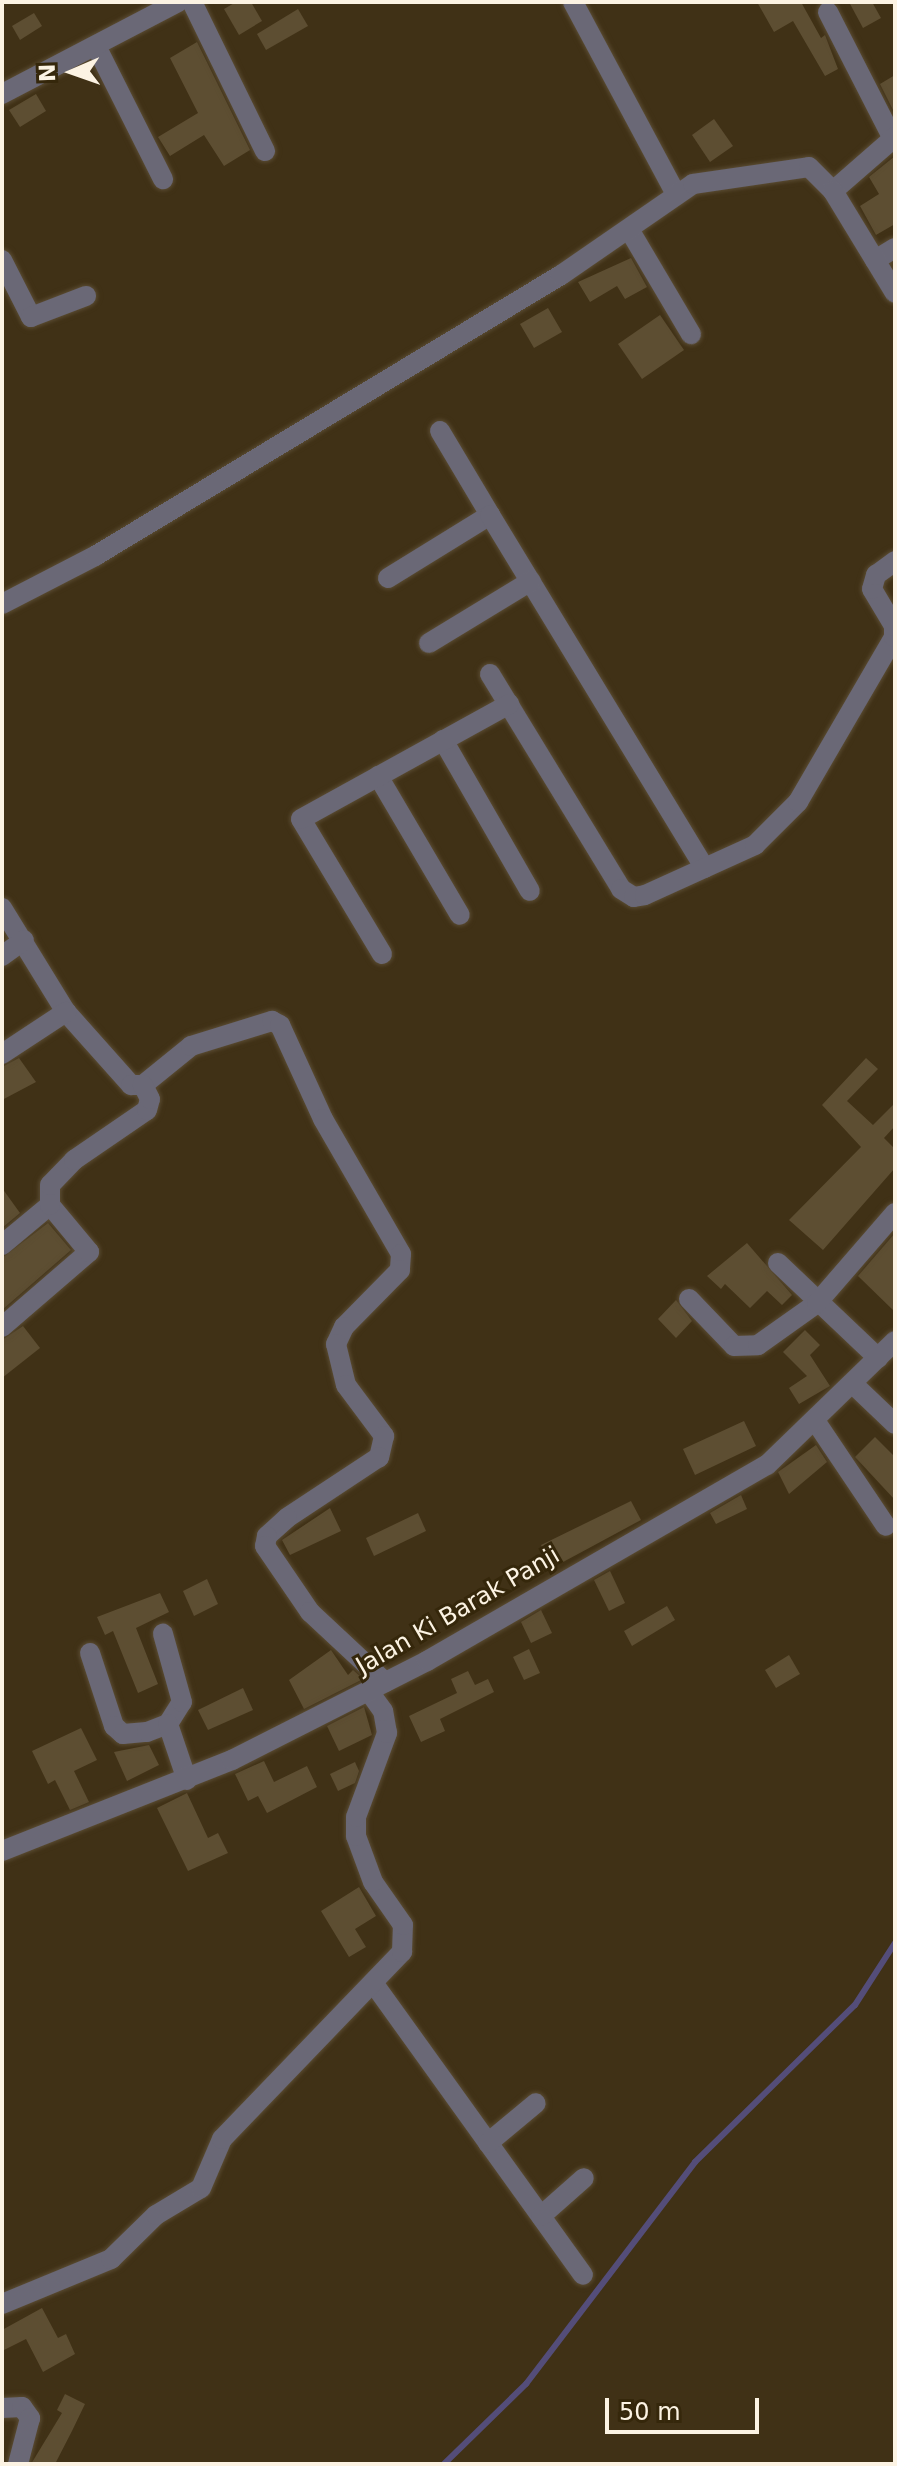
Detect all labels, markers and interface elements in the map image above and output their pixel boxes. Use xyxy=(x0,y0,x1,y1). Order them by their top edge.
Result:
north arrow xyxy=(32,32,112,112)
text: N xyxy=(35,63,60,83)
street label: Jalan Ki Barak Panji xyxy=(351,1541,565,1681)
scale bar xyxy=(609,2382,763,2432)
text: 50 m xyxy=(619,2398,681,2426)

